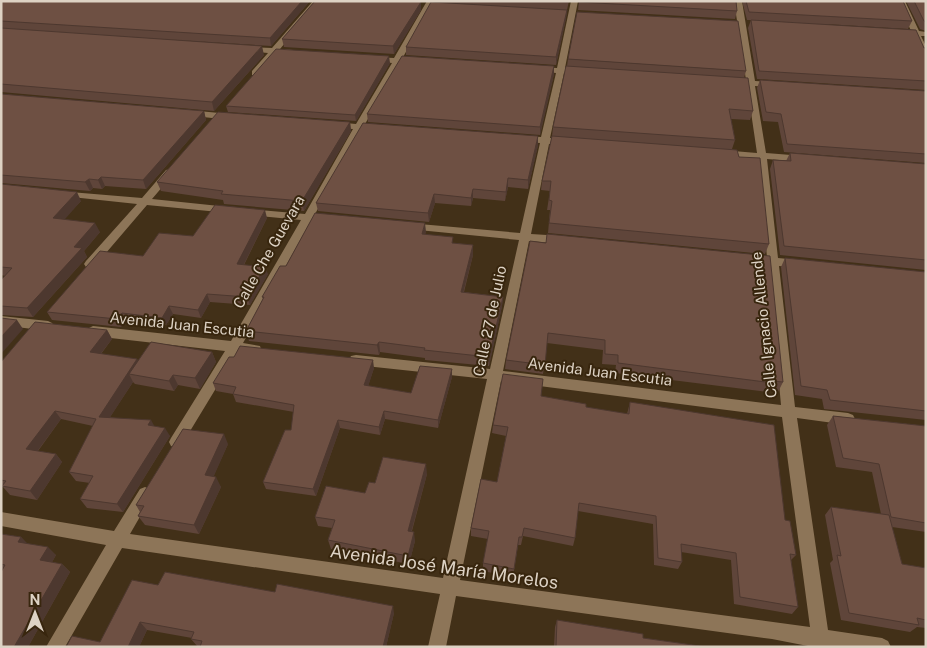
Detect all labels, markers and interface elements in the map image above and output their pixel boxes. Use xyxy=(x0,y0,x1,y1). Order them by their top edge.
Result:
street label: Calle Che Guevara xyxy=(229,192,308,311)
street label: Calle Ignacio Allende xyxy=(747,251,780,399)
street label: Calle 27 de Julio xyxy=(469,264,510,378)
street label: Avenida Juan Escutia xyxy=(109,308,255,341)
street label: Avenida Juan Escutia xyxy=(527,354,673,389)
street label: Avenida José María Morelos xyxy=(329,540,560,593)
north arrow xyxy=(10,588,60,638)
text: N xyxy=(30,592,40,608)

